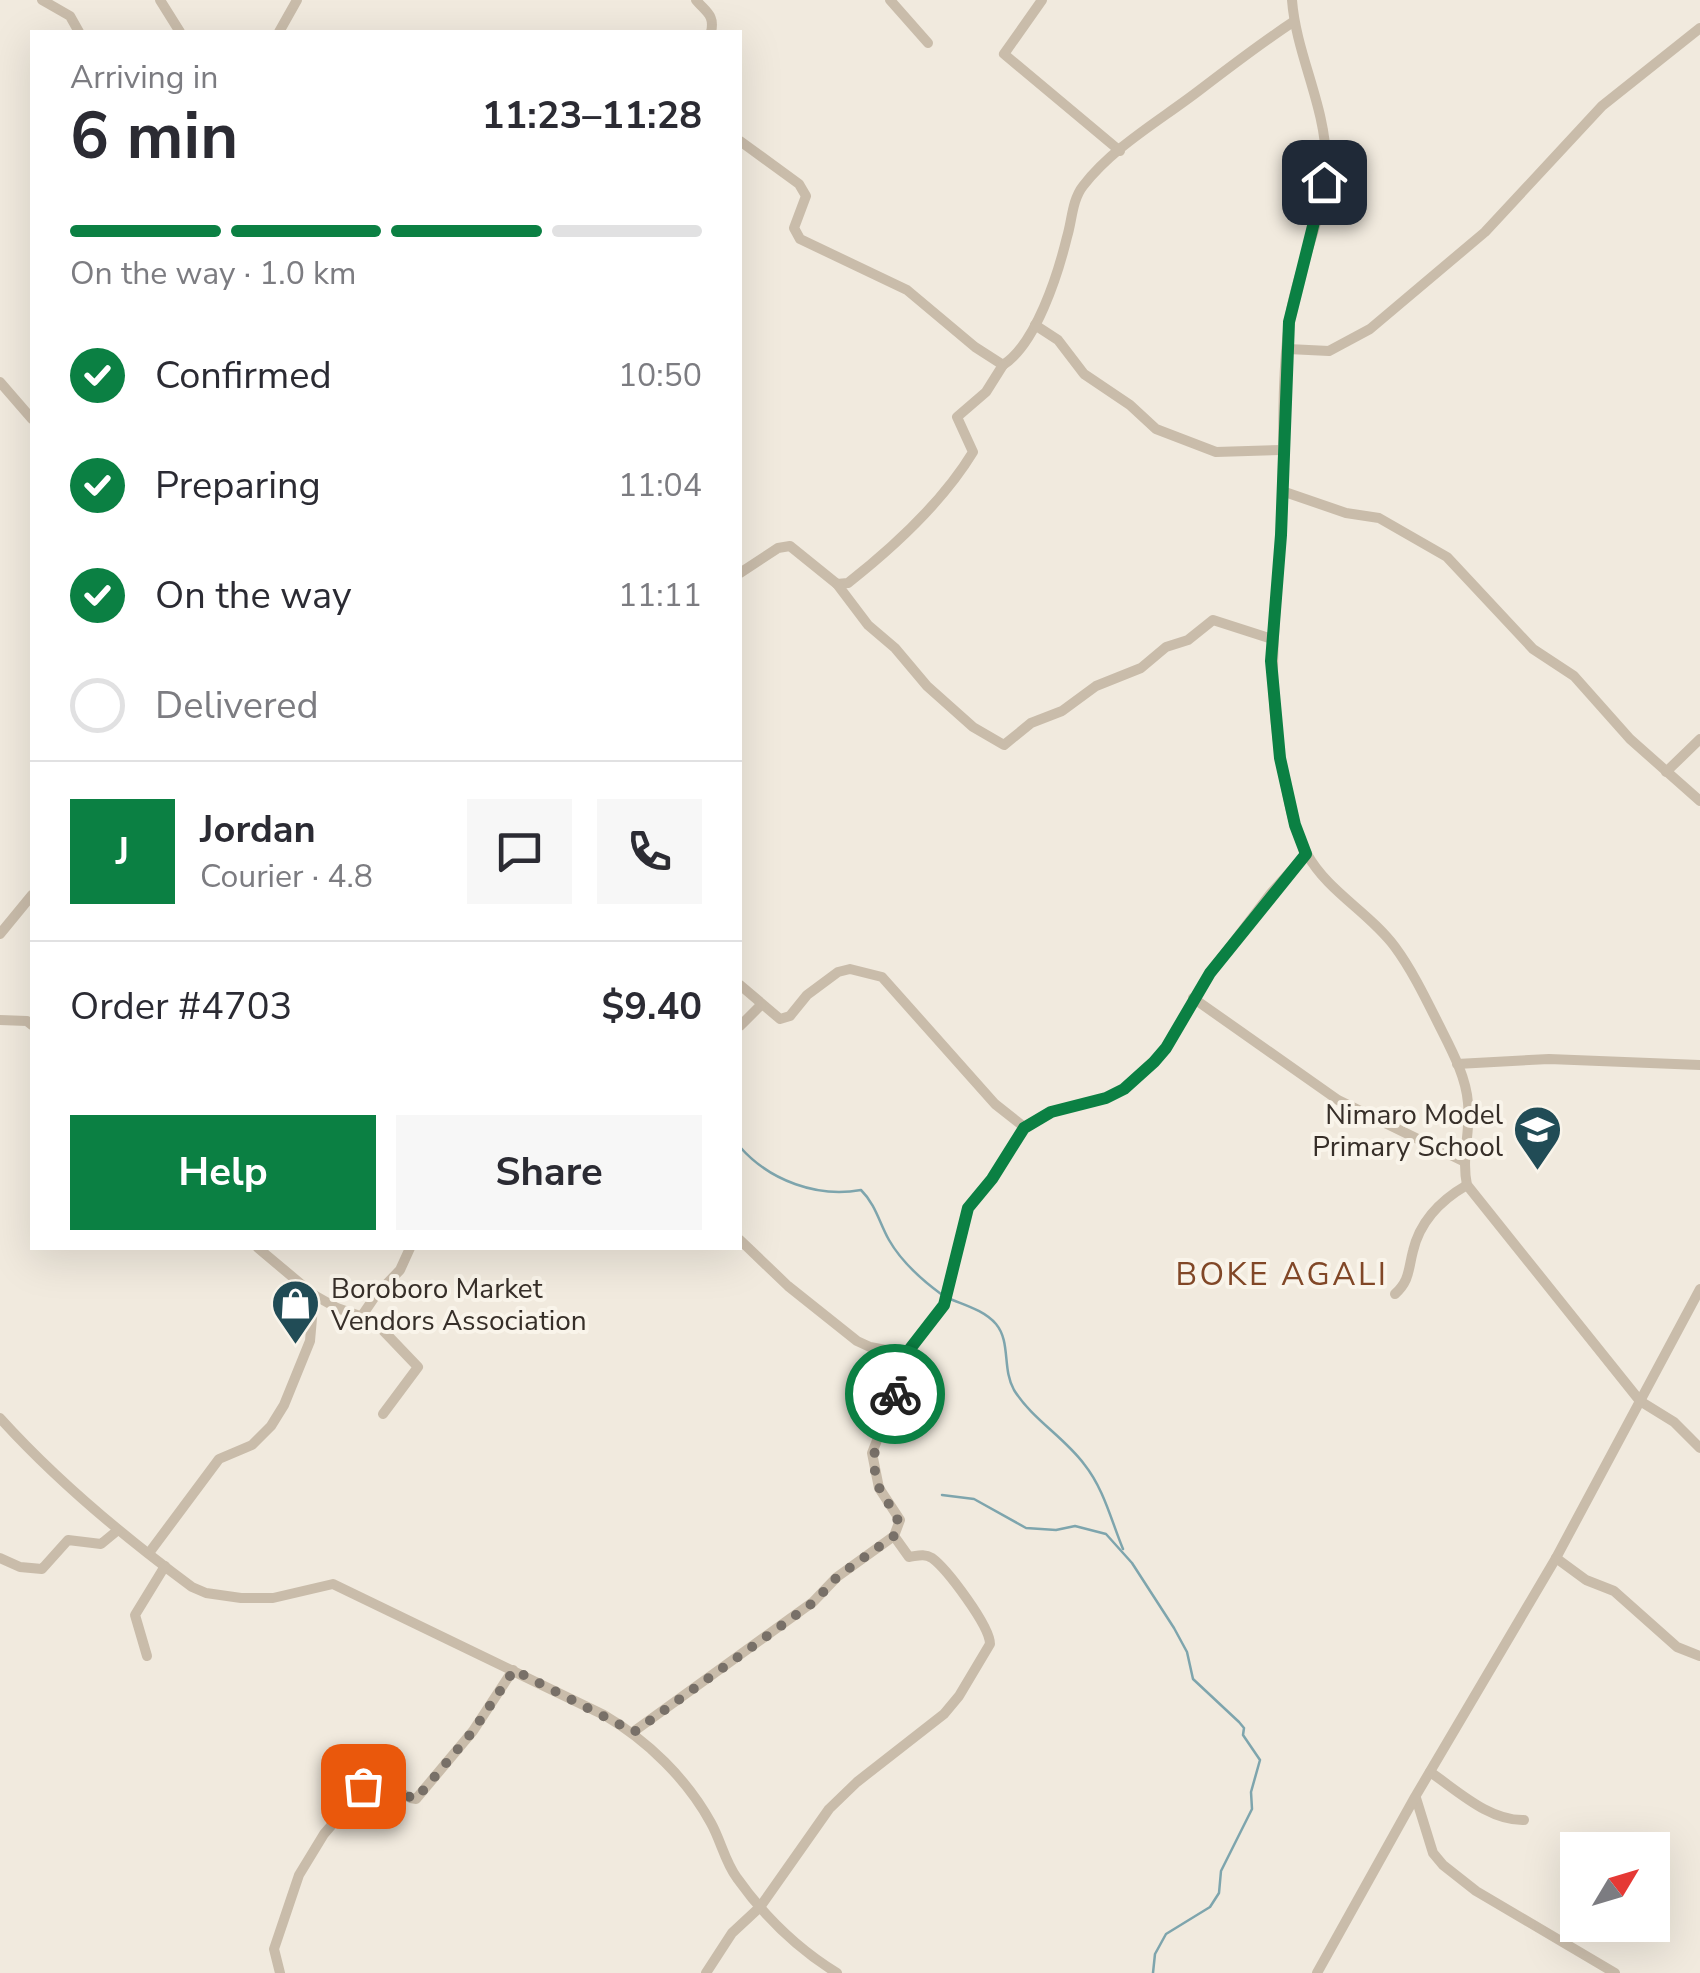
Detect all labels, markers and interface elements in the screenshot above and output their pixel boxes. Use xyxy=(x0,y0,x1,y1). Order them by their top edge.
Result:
text: Arriving in xyxy=(70,56,218,99)
text: 11:23–11:28 xyxy=(482,90,702,141)
text: 6 min xyxy=(70,92,238,181)
pin xyxy=(1282,140,1367,225)
icon: home xyxy=(1297,155,1352,210)
text: On the way · 1.0 km xyxy=(70,252,356,295)
icon: check xyxy=(70,348,125,403)
text: Confirmed xyxy=(155,350,332,401)
text: 10:50 xyxy=(618,354,702,397)
icon: check xyxy=(70,458,125,513)
text: Preparing xyxy=(155,460,321,511)
text: 11:04 xyxy=(618,464,702,507)
icon: check xyxy=(70,568,125,623)
text: On the way xyxy=(155,570,351,621)
text: 11:11 xyxy=(618,574,702,617)
text: Delivered xyxy=(155,680,319,731)
button: chat xyxy=(467,799,572,904)
button: phone xyxy=(597,799,702,904)
text: Jordan xyxy=(200,804,316,855)
text: J xyxy=(116,826,129,877)
text: Courier · 4.8 xyxy=(200,855,373,898)
text: Order #4703 xyxy=(70,981,292,1032)
text: $9.40 xyxy=(601,981,702,1032)
place label: Nimaro Model Primary School xyxy=(1312,1096,1504,1166)
school or university icon: Nimaro Model Primary School xyxy=(1512,1104,1564,1172)
button: Help xyxy=(70,1115,376,1230)
button: Share xyxy=(396,1115,702,1230)
district label: BOKE AGALI xyxy=(1175,1253,1389,1296)
place label: Boroboro Market Vendors Association xyxy=(330,1270,587,1340)
shop icon: Boroboro Market Vendors Association xyxy=(270,1278,322,1346)
courier xyxy=(845,1344,945,1444)
icon: bike xyxy=(868,1367,923,1422)
pin xyxy=(321,1744,406,1829)
icon: bag xyxy=(336,1759,391,1814)
north arrow xyxy=(1560,1832,1670,1942)
map controls xyxy=(1560,1832,1670,1942)

